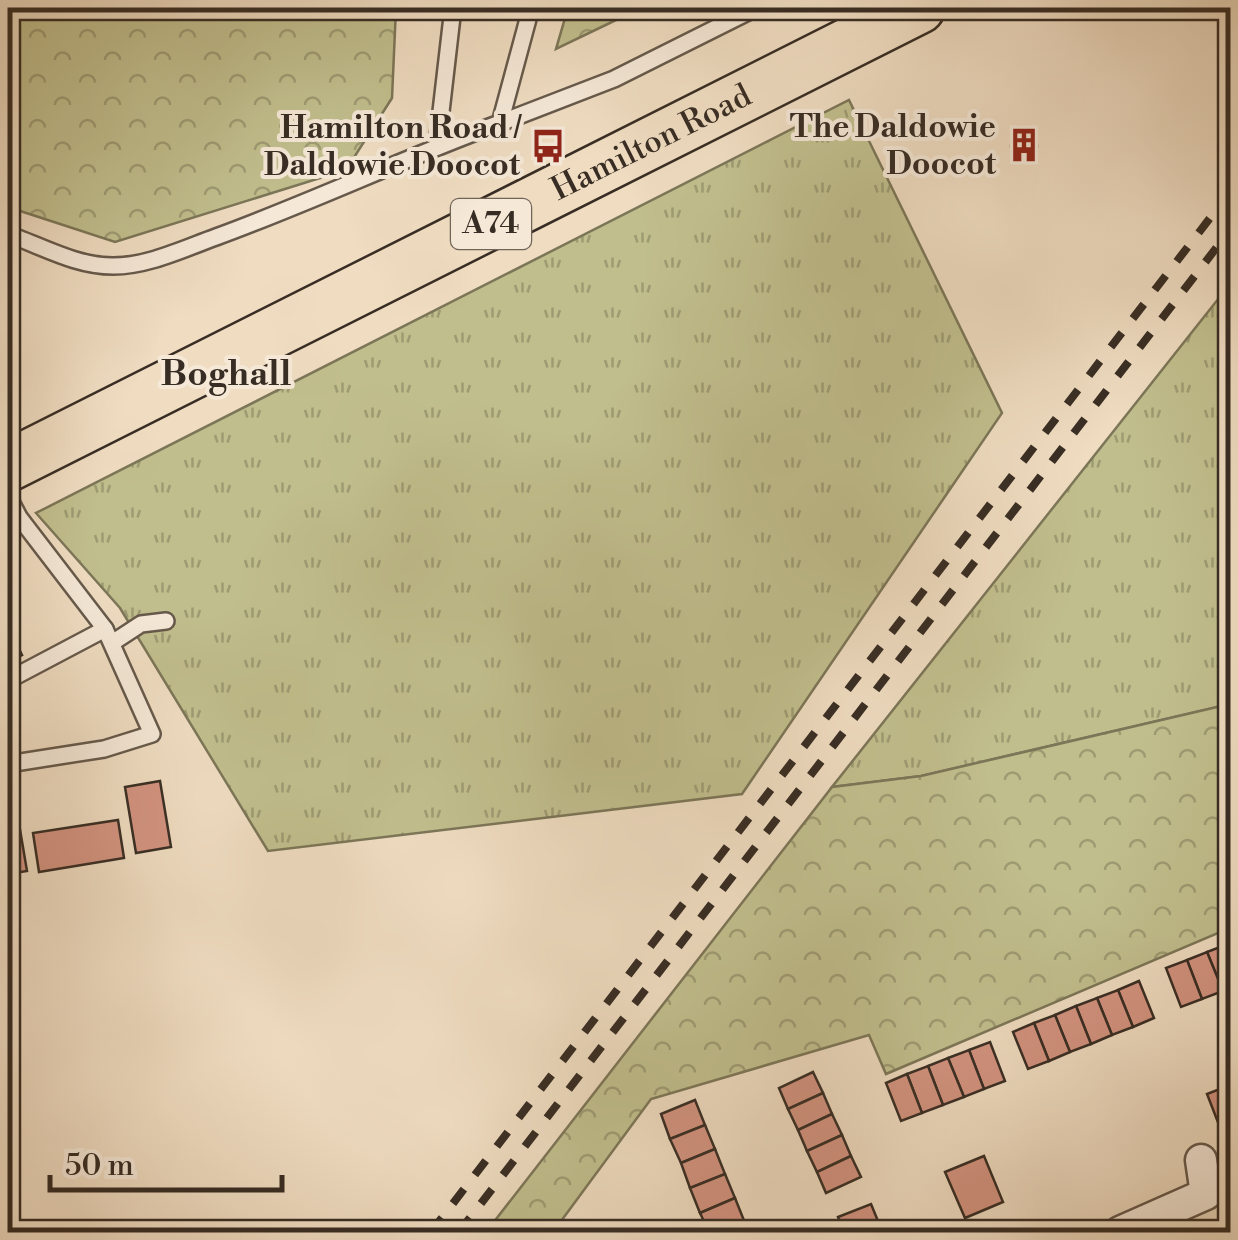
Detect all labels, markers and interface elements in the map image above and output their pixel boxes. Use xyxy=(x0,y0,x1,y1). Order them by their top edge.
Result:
street label: Hamilton Road xyxy=(545,76,758,210)
place label: The Daldowie Doocot xyxy=(790,107,997,184)
place label: Hamilton Road / Daldowie Doocot xyxy=(264,108,522,185)
building icon: The Daldowie Doocot xyxy=(1005,126,1043,164)
bus stop icon: Hamilton Road / Daldowie Doocot xyxy=(529,127,567,165)
road number: A74 xyxy=(451,199,531,249)
district label: Boghall xyxy=(161,353,291,396)
scale bar xyxy=(50,1130,282,1192)
text: 50 m xyxy=(65,1147,134,1185)

